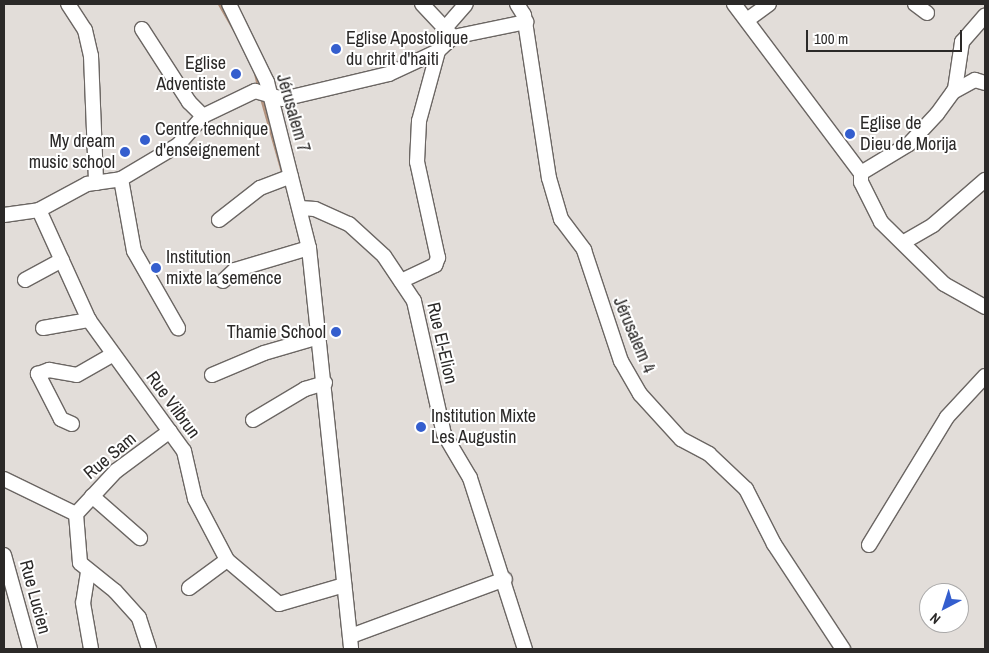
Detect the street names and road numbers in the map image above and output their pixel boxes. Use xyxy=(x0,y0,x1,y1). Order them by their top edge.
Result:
street label: Jérusalem 7 xyxy=(272,71,314,155)
street label: Jérusalem 4 xyxy=(608,294,660,376)
street label: Rue El-Elion xyxy=(422,300,462,386)
street label: Rue Vilbrun xyxy=(141,367,205,443)
street label: Rue Sam xyxy=(79,428,141,484)
street label: Rue Lucien xyxy=(15,558,55,636)

